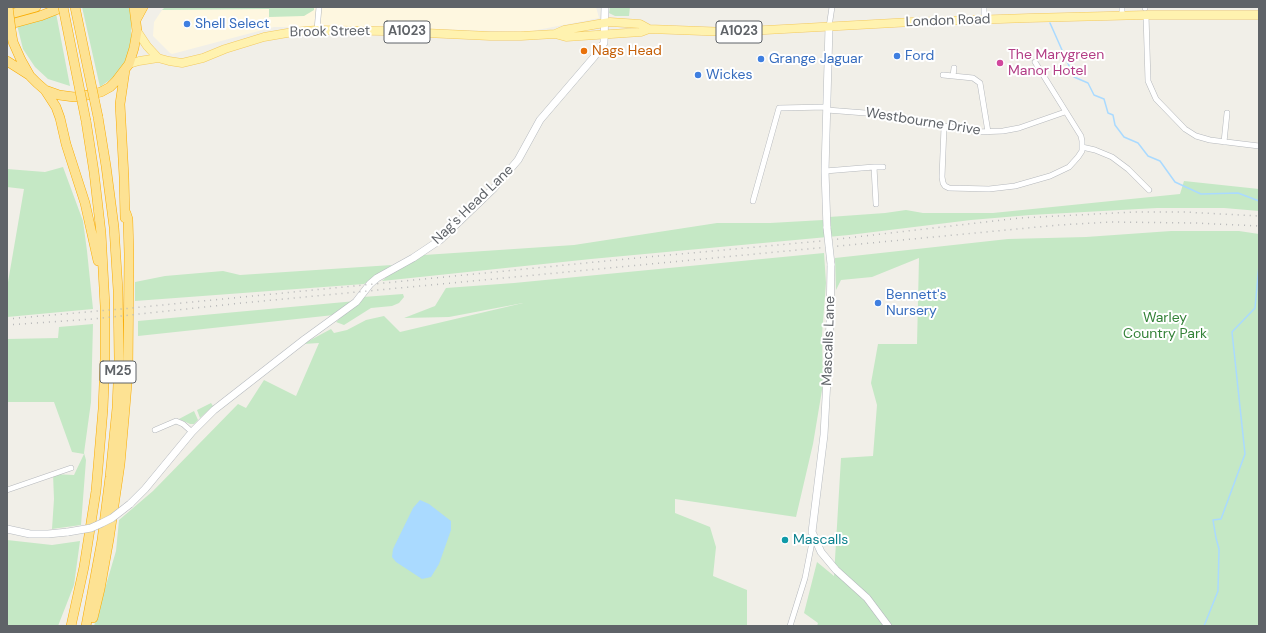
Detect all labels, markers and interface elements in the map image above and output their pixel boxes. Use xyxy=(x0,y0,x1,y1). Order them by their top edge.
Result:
street label: London Road xyxy=(905,11,991,31)
place label: Shell Select xyxy=(195,16,270,32)
marker: Shell Select xyxy=(182,19,192,29)
road number: A1023 xyxy=(384,21,430,43)
road number: A1023 xyxy=(716,21,762,43)
street label: Brook Street xyxy=(290,23,370,41)
place label: Nags Head xyxy=(592,43,662,59)
marker: Nags Head xyxy=(579,46,589,56)
place label: The Marygreen Manor Hotel xyxy=(1008,47,1104,80)
place label: Ford xyxy=(905,48,934,64)
place label: Grange Jaguar xyxy=(769,51,863,67)
marker: Ford xyxy=(892,51,902,61)
marker: Grange Jaguar xyxy=(756,54,766,64)
marker: The Marygreen Manor Hotel xyxy=(995,58,1005,68)
place label: Wickes xyxy=(706,67,752,83)
marker: Wickes xyxy=(693,70,703,80)
street label: Westbourne Drive xyxy=(864,105,982,139)
street label: Nag's Head Lane xyxy=(429,162,517,248)
place label: Bennett's Nursery xyxy=(886,287,946,320)
street label: Mascalls Lane xyxy=(819,296,839,386)
marker: Bennett's Nursery xyxy=(873,298,883,308)
park label: Warley Country Park xyxy=(1123,310,1207,342)
road number: M25 xyxy=(100,361,136,383)
place label: Mascalls xyxy=(793,532,848,548)
marker: Mascalls xyxy=(780,535,790,545)

